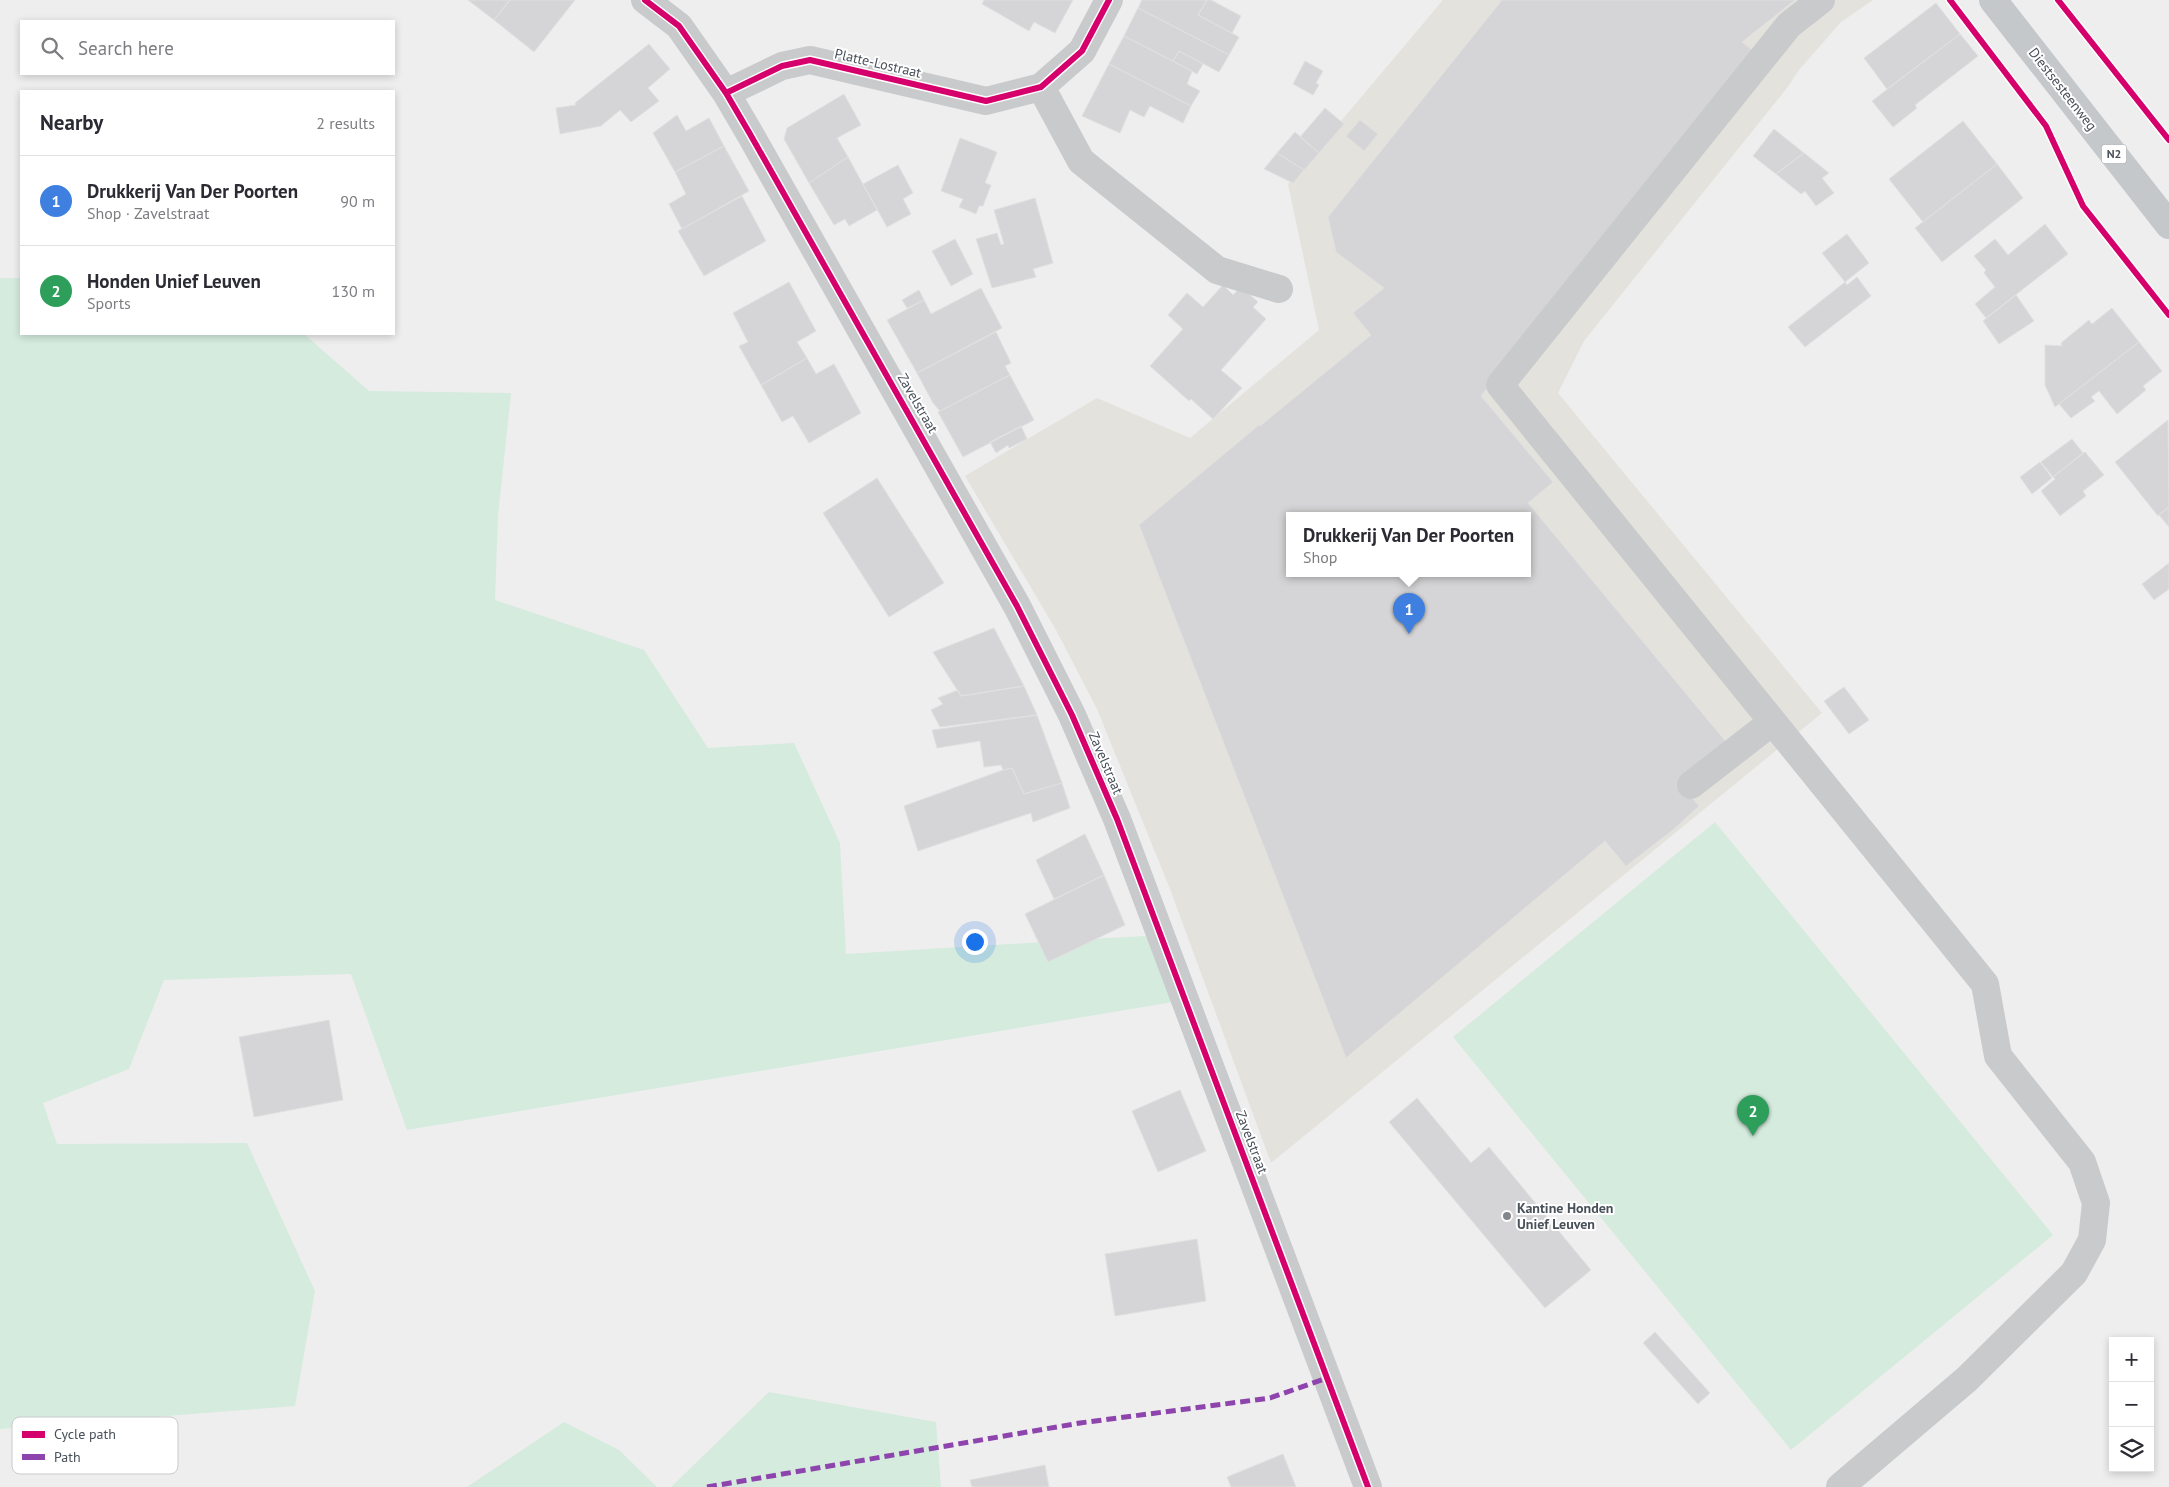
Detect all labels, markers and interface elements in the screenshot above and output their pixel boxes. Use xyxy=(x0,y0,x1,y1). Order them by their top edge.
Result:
search box xyxy=(20,20,395,75)
icon: search xyxy=(38,34,66,62)
text: Search here xyxy=(78,36,174,60)
street label: Platte-Lostraat xyxy=(833,44,923,82)
street label: Diestsesteenweg xyxy=(2025,44,2101,134)
text: Nearby xyxy=(40,109,103,136)
text: 2 results xyxy=(316,113,375,133)
road number: N2 xyxy=(2102,144,2126,164)
text: Drukkerij Van Der Poorten xyxy=(87,179,298,203)
text: 1 xyxy=(51,191,61,211)
text: 90 m xyxy=(340,191,375,211)
text: Shop · Zavelstraat xyxy=(87,203,209,223)
text: Honden Unief Leuven xyxy=(87,269,261,293)
text: 2 xyxy=(51,281,61,301)
text: 130 m xyxy=(332,281,375,301)
text: Sports xyxy=(87,293,131,313)
street label: Zavelstraat xyxy=(894,370,942,436)
popup xyxy=(1286,512,1531,577)
text: Drukkerij Van Der Poorten xyxy=(1303,523,1514,547)
text: Shop xyxy=(1303,547,1337,567)
pin: 1 xyxy=(1393,593,1425,634)
street label: Zavelstraat xyxy=(1085,729,1127,797)
your location xyxy=(962,929,988,955)
pin: 2 xyxy=(1737,1095,1769,1136)
street label: Zavelstraat xyxy=(1232,1108,1272,1176)
place label: Kantine Honden Unief Leuven xyxy=(1517,1199,1613,1233)
marker: Kantine Honden Unief Leuven xyxy=(1501,1210,1513,1222)
map controls xyxy=(2109,1337,2154,1472)
button: + xyxy=(2109,1337,2154,1382)
button: − xyxy=(2109,1382,2154,1427)
legend xyxy=(12,1417,178,1474)
text: Cycle path xyxy=(54,1425,116,1443)
button: layers xyxy=(2109,1427,2154,1472)
text: Path xyxy=(54,1448,81,1466)

